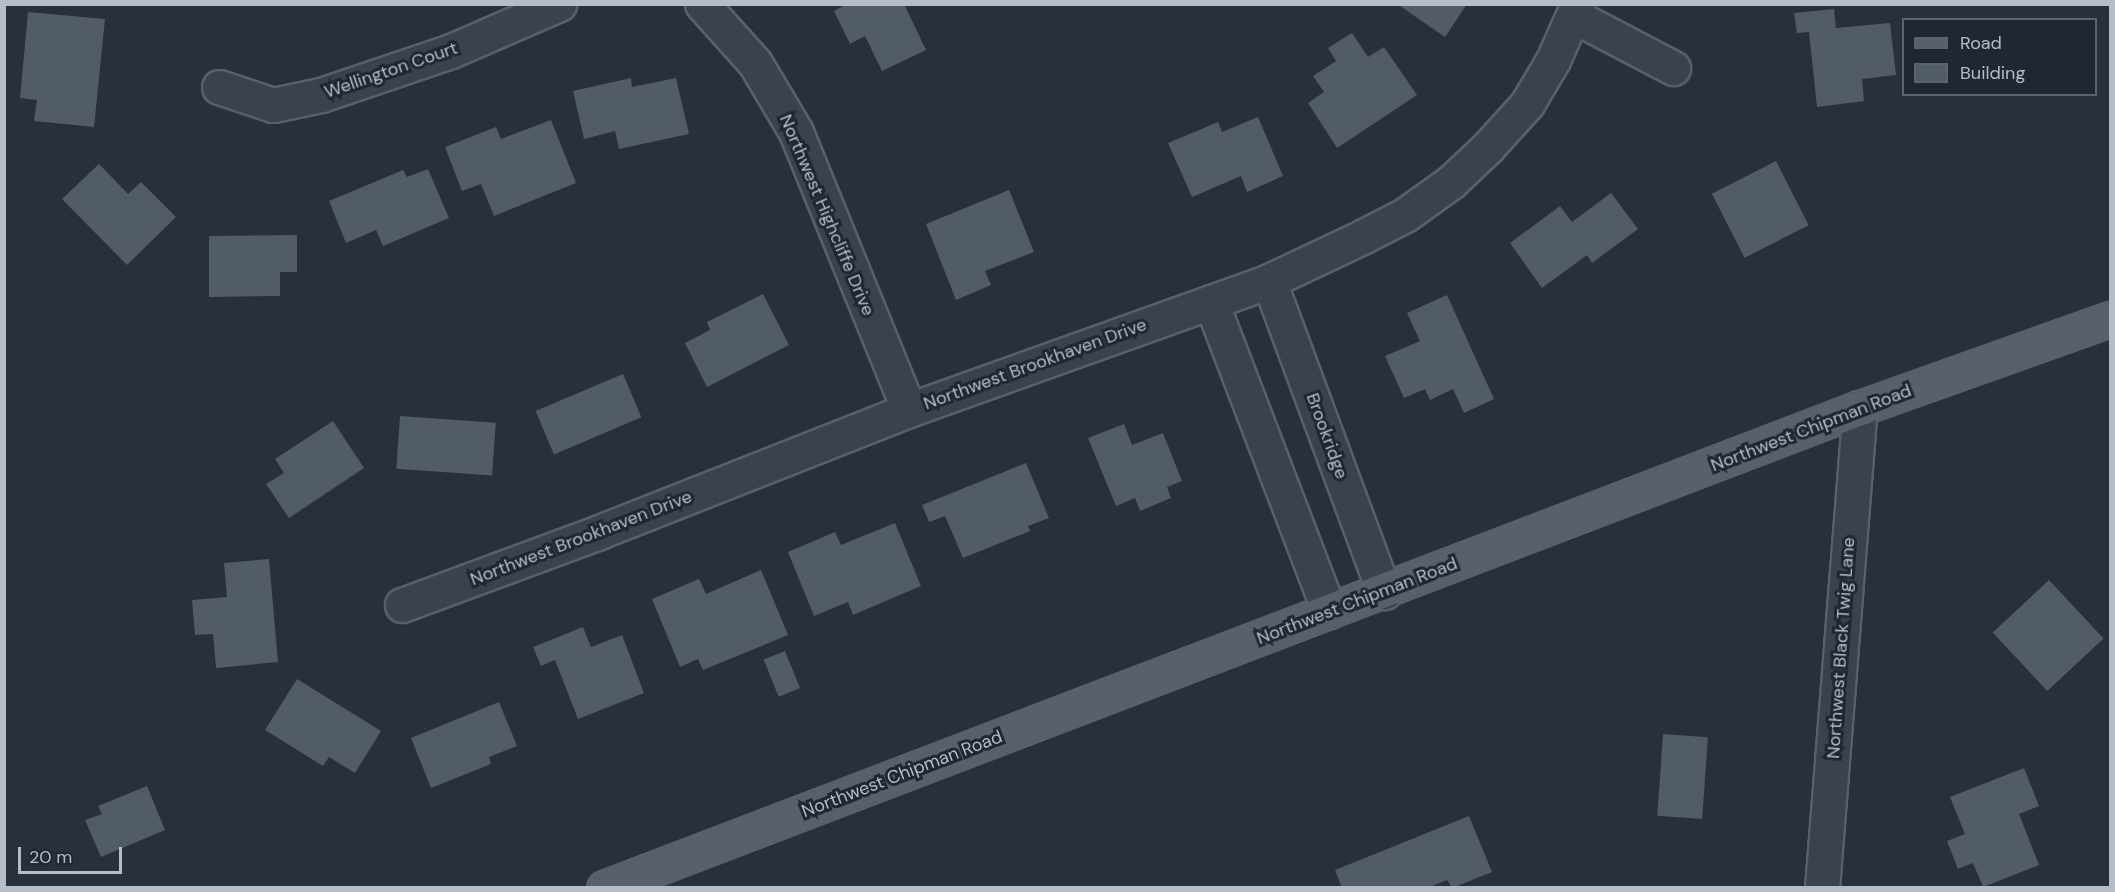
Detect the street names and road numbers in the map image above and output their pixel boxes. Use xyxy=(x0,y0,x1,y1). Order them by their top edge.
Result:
street label: Wellington Court xyxy=(321,37,461,103)
street label: Northwest Highcliffe Drive xyxy=(775,111,879,319)
street label: Northwest Brookhaven Drive xyxy=(921,314,1149,414)
street label: Northwest Chipman Road xyxy=(1708,380,1914,476)
street label: Brookridge xyxy=(1302,390,1352,482)
street label: Northwest Brookhaven Drive xyxy=(467,486,695,590)
street label: Northwest Black Twig Lane xyxy=(1822,537,1860,759)
street label: Northwest Chipman Road xyxy=(1254,553,1460,649)
street label: Northwest Chipman Road xyxy=(799,726,1005,822)

